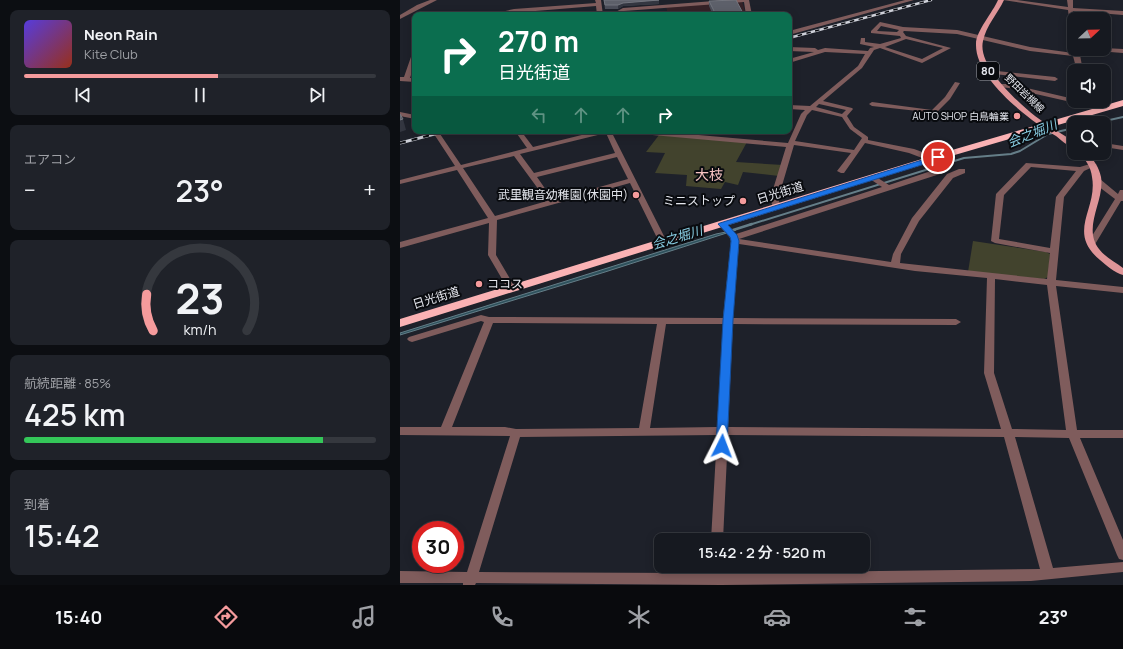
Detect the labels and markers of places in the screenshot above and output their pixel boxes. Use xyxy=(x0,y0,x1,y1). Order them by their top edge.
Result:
place label: AUTO SHOP 白鳥輪業 xyxy=(912,109,1009,123)
marker: AUTO SHOP 白鳥輪業 xyxy=(1012,111,1022,121)
pin xyxy=(921,140,955,174)
place label: 武里観音幼稚園(休園中) xyxy=(498,186,628,203)
marker: 武里観音幼稚園(休園中) xyxy=(631,190,641,200)
place label: ミニストップ xyxy=(663,192,735,209)
marker: ミニストップ xyxy=(738,196,748,206)
place label: ココス xyxy=(487,275,523,292)
marker: ココス xyxy=(474,279,484,289)

